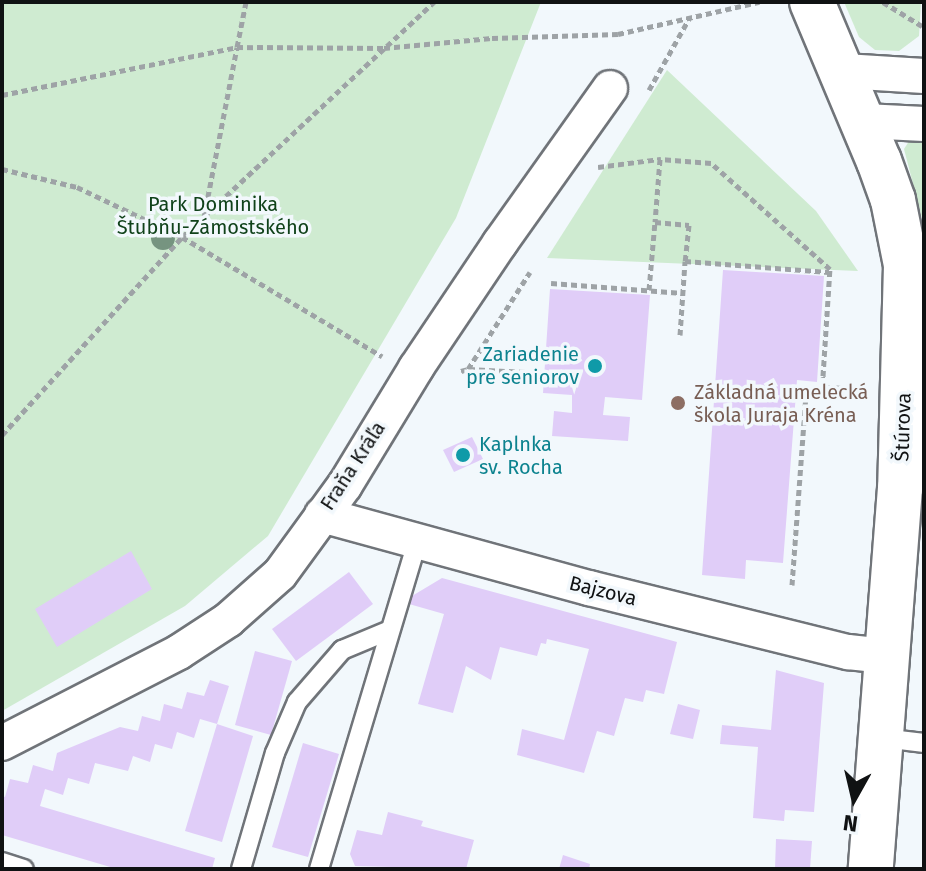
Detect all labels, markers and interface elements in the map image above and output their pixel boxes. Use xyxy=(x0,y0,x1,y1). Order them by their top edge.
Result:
park label: Park Dominika Štubňu-Zámostského xyxy=(117,192,309,239)
place label: Zariadenie pre seniorov xyxy=(466,342,579,389)
marker: Zariadenie pre seniorov xyxy=(586,357,604,375)
place label: Základná umelecká škola Juraja Kréna xyxy=(694,380,868,427)
street label: Štúrova xyxy=(890,392,916,462)
marker: Základná umelecká škola Juraja Kréna xyxy=(669,394,687,412)
street label: Fraňa Kráľa xyxy=(315,417,391,515)
place label: Kaplnka sv. Rocha xyxy=(479,432,563,479)
marker: Kaplnka sv. Rocha xyxy=(454,446,472,464)
street label: Bajzova xyxy=(567,571,639,611)
north arrow xyxy=(814,759,894,839)
text: N xyxy=(841,809,860,838)

